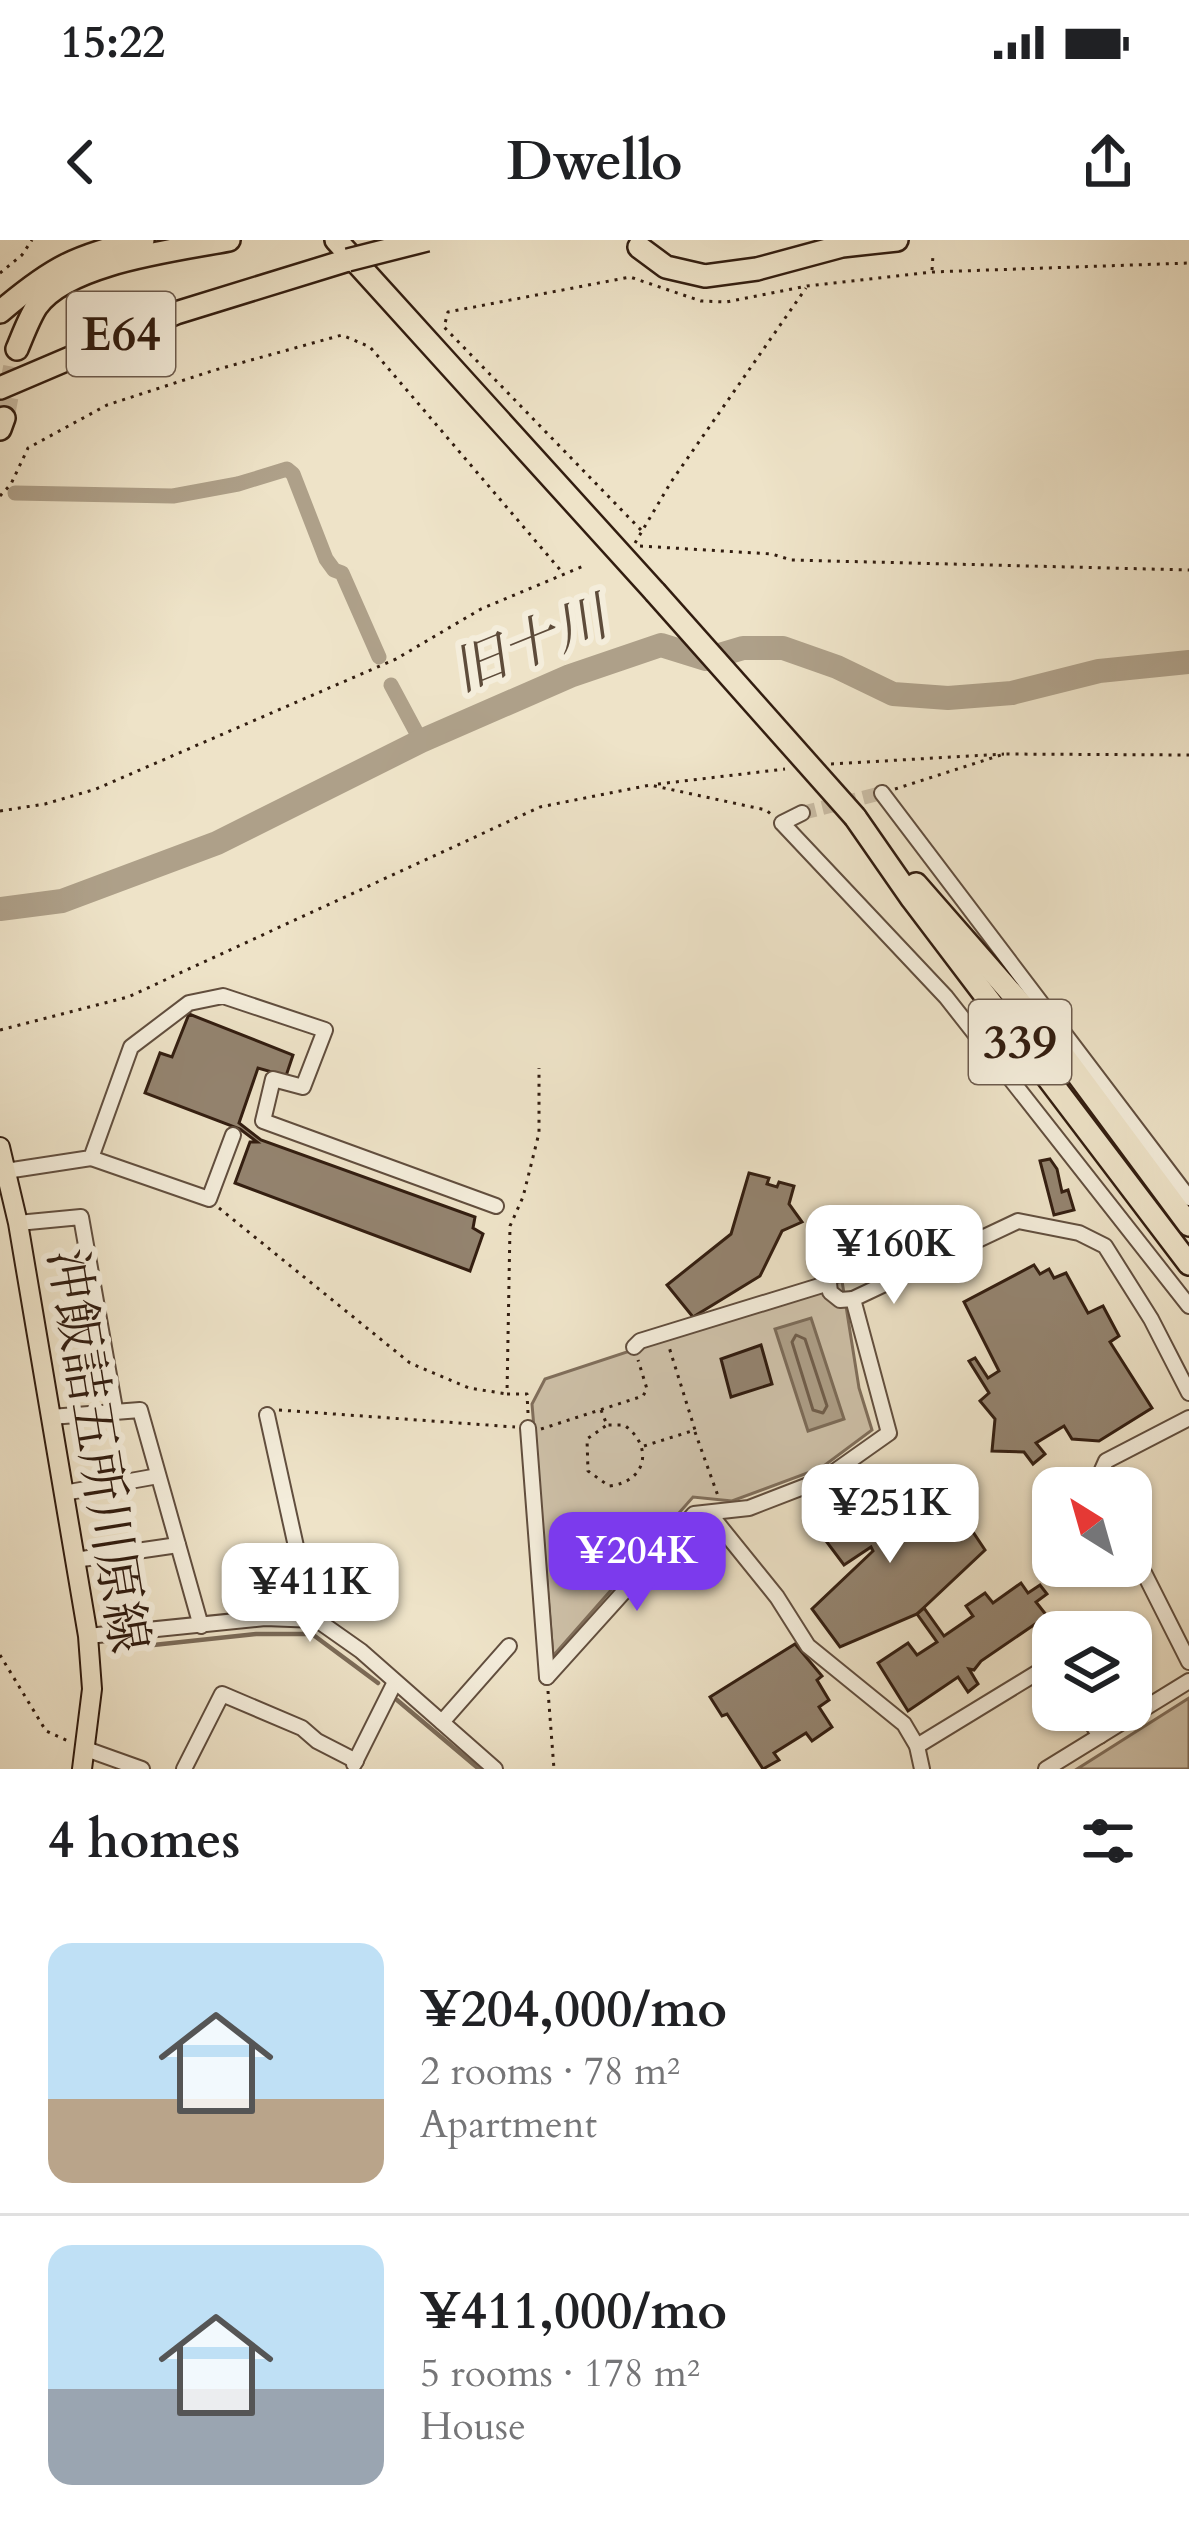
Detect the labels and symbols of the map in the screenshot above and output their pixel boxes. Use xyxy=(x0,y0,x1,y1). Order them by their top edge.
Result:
road number: E64 xyxy=(67,292,175,376)
water label: 旧十川 xyxy=(441,580,623,710)
road number: 339 xyxy=(969,1000,1071,1084)
pin: ¥160K xyxy=(810,1205,978,1307)
street label: 沖飯詰五所川原線 xyxy=(31,1244,163,1658)
pin: ¥251K xyxy=(806,1464,974,1566)
north arrow xyxy=(1032,1467,1152,1587)
pin: ¥204K xyxy=(553,1512,721,1614)
pin: ¥411K xyxy=(226,1543,394,1645)

